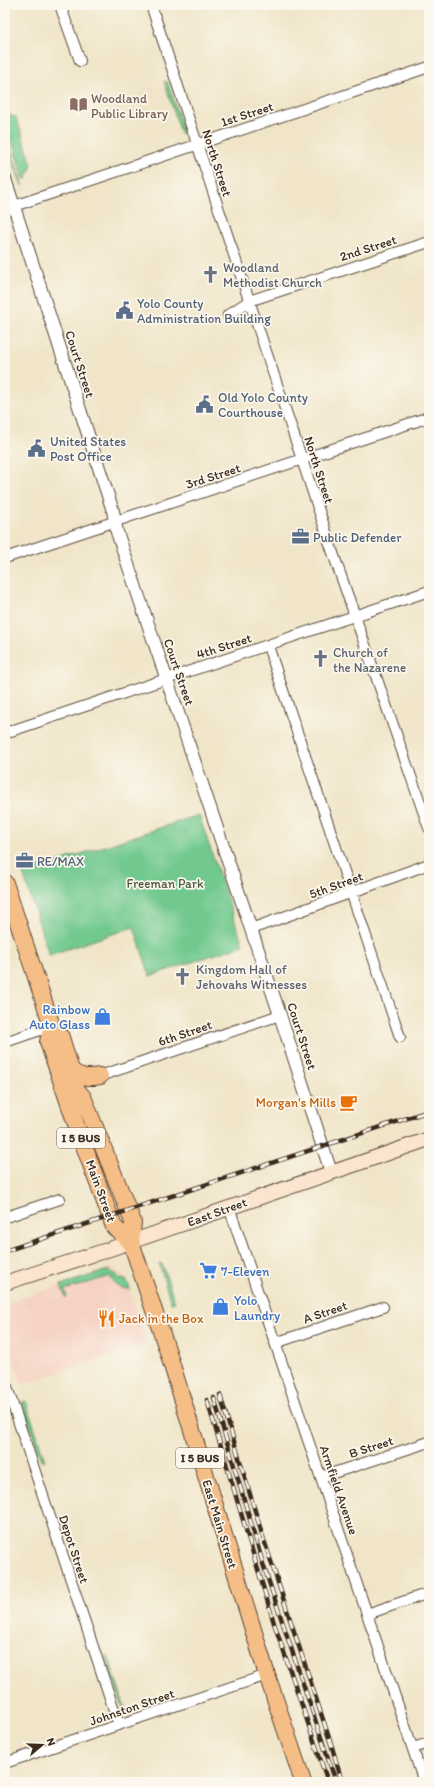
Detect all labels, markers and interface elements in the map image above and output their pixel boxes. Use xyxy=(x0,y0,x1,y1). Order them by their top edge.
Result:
place label: Woodland Public Library xyxy=(91,91,168,121)
library icon: Woodland Public Library xyxy=(68,95,88,115)
street label: 1st Street xyxy=(219,98,275,130)
street label: North Street xyxy=(199,128,235,199)
street label: 2nd Street xyxy=(338,232,398,264)
place label: Woodland Methodist Church xyxy=(223,260,322,290)
church icon: Woodland Methodist Church xyxy=(200,264,220,284)
place label: Yolo County Administration Building xyxy=(137,296,271,326)
public building icon: Yolo County Administration Building xyxy=(114,300,134,320)
street label: Court Street xyxy=(62,329,98,400)
place label: Old Yolo County Courthouse xyxy=(218,390,308,420)
public building icon: Old Yolo County Courthouse xyxy=(195,394,215,414)
place label: United States Post Office xyxy=(50,434,126,464)
street label: North Street xyxy=(301,435,337,506)
public building icon: United States Post Office xyxy=(27,438,47,458)
street label: 3rd Street xyxy=(184,460,242,492)
office icon: Public Defender xyxy=(290,527,310,547)
place label: Public Defender xyxy=(313,530,402,545)
street label: 4th Street xyxy=(195,630,253,662)
street label: Court Street xyxy=(161,637,197,708)
place label: Church of the Nazarene xyxy=(333,645,406,675)
church icon: Church of the Nazarene xyxy=(310,649,330,669)
office icon: RE/MAX xyxy=(14,851,34,871)
place label: RE/MAX xyxy=(37,854,84,869)
street label: 5th Street xyxy=(307,868,365,902)
park label: Freeman Park xyxy=(126,876,204,891)
place label: Kingdom Hall of Jehovahs Witnesses xyxy=(196,962,307,992)
church icon: Kingdom Hall of Jehovahs Witnesses xyxy=(173,966,193,986)
street label: Court Street xyxy=(284,1001,320,1072)
place label: Rainbow Auto Glass xyxy=(29,1002,90,1032)
shop icon: Rainbow Auto Glass xyxy=(93,1006,113,1026)
street label: 6th Street xyxy=(156,1017,214,1049)
cafe icon: Morgan's Mills xyxy=(339,1092,359,1112)
place label: Morgan's Mills xyxy=(256,1095,336,1110)
road number: I 5 BUS xyxy=(57,1128,105,1148)
street label: Main Street xyxy=(83,1158,119,1224)
street label: East Street xyxy=(185,1194,249,1230)
supermarket icon: 7-Eleven xyxy=(198,1261,218,1281)
place label: 7-Eleven xyxy=(221,1264,270,1279)
place label: Yolo Laundry xyxy=(234,1293,280,1323)
shop icon: Yolo Laundry xyxy=(211,1297,231,1317)
street label: A Street xyxy=(301,1297,349,1327)
restaurant icon: Jack in the Box xyxy=(96,1308,116,1328)
place label: Jack in the Box xyxy=(119,1311,204,1326)
street label: B Street xyxy=(347,1433,395,1461)
street label: Armfield Avenue xyxy=(317,1443,361,1537)
road number: I 5 BUS xyxy=(176,1448,224,1468)
street label: East Main Street xyxy=(199,1478,241,1570)
street label: Depot Street xyxy=(56,1513,92,1585)
street label: Johnston Street xyxy=(88,1685,176,1729)
north arrow xyxy=(22,1725,62,1765)
text: N xyxy=(44,1736,58,1748)

